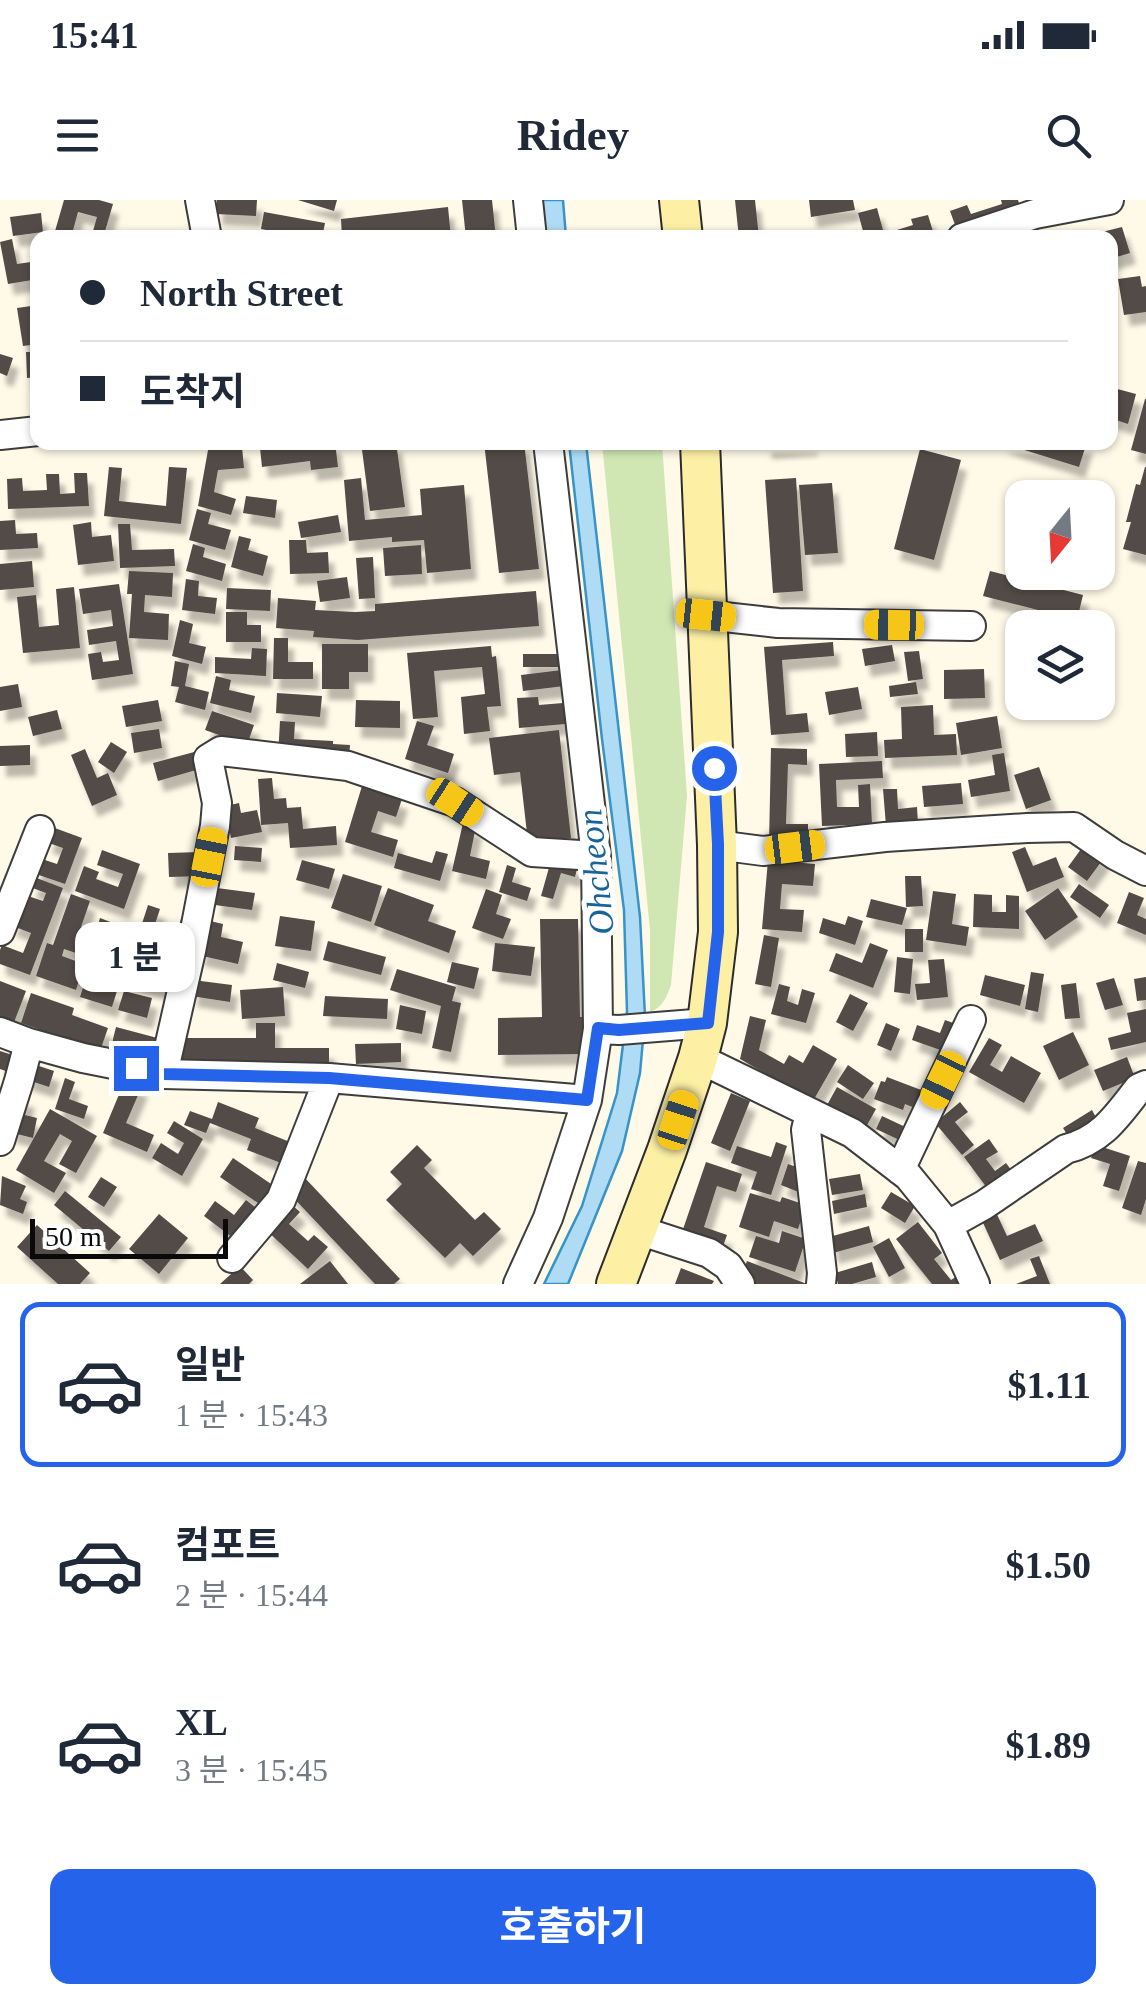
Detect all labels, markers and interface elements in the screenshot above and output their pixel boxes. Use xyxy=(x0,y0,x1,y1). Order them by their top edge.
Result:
text: 15:41 xyxy=(50,14,139,56)
icon: menu xyxy=(50,108,105,163)
icon: search xyxy=(1041,108,1096,163)
text: Ridey xyxy=(517,110,629,160)
text: North Street xyxy=(140,272,343,314)
text: 도착지 xyxy=(140,371,245,413)
north arrow xyxy=(1005,480,1115,590)
map controls xyxy=(1005,480,1115,720)
car xyxy=(675,597,737,633)
car xyxy=(864,609,924,641)
button: layers xyxy=(1005,610,1115,720)
route start xyxy=(692,746,737,791)
car xyxy=(422,773,488,831)
water label: Ohcheon xyxy=(570,807,622,937)
car xyxy=(189,825,229,889)
car xyxy=(763,828,827,866)
callout: 1 분 xyxy=(76,923,196,993)
text: 1 분 xyxy=(108,939,162,975)
route end xyxy=(114,1046,159,1091)
car xyxy=(916,1046,970,1114)
car xyxy=(654,1087,702,1153)
scale bar xyxy=(30,1214,228,1258)
text: 50 m xyxy=(45,1221,102,1252)
icon: car xyxy=(55,1340,145,1430)
text: 일반 xyxy=(175,1344,245,1386)
text: $1.11 xyxy=(1008,1364,1091,1406)
text: 1 분 · 15:43 xyxy=(175,1397,328,1433)
icon: car xyxy=(55,1520,145,1610)
text: 컴포트 xyxy=(175,1524,280,1566)
text: $1.50 xyxy=(1006,1544,1091,1586)
text: 2 분 · 15:44 xyxy=(175,1577,328,1613)
icon: car xyxy=(55,1700,145,1790)
text: XL xyxy=(175,1701,228,1743)
text: $1.89 xyxy=(1006,1724,1091,1766)
text: 3 분 · 15:45 xyxy=(175,1752,328,1788)
button: 호출하기 xyxy=(50,1869,1096,1984)

